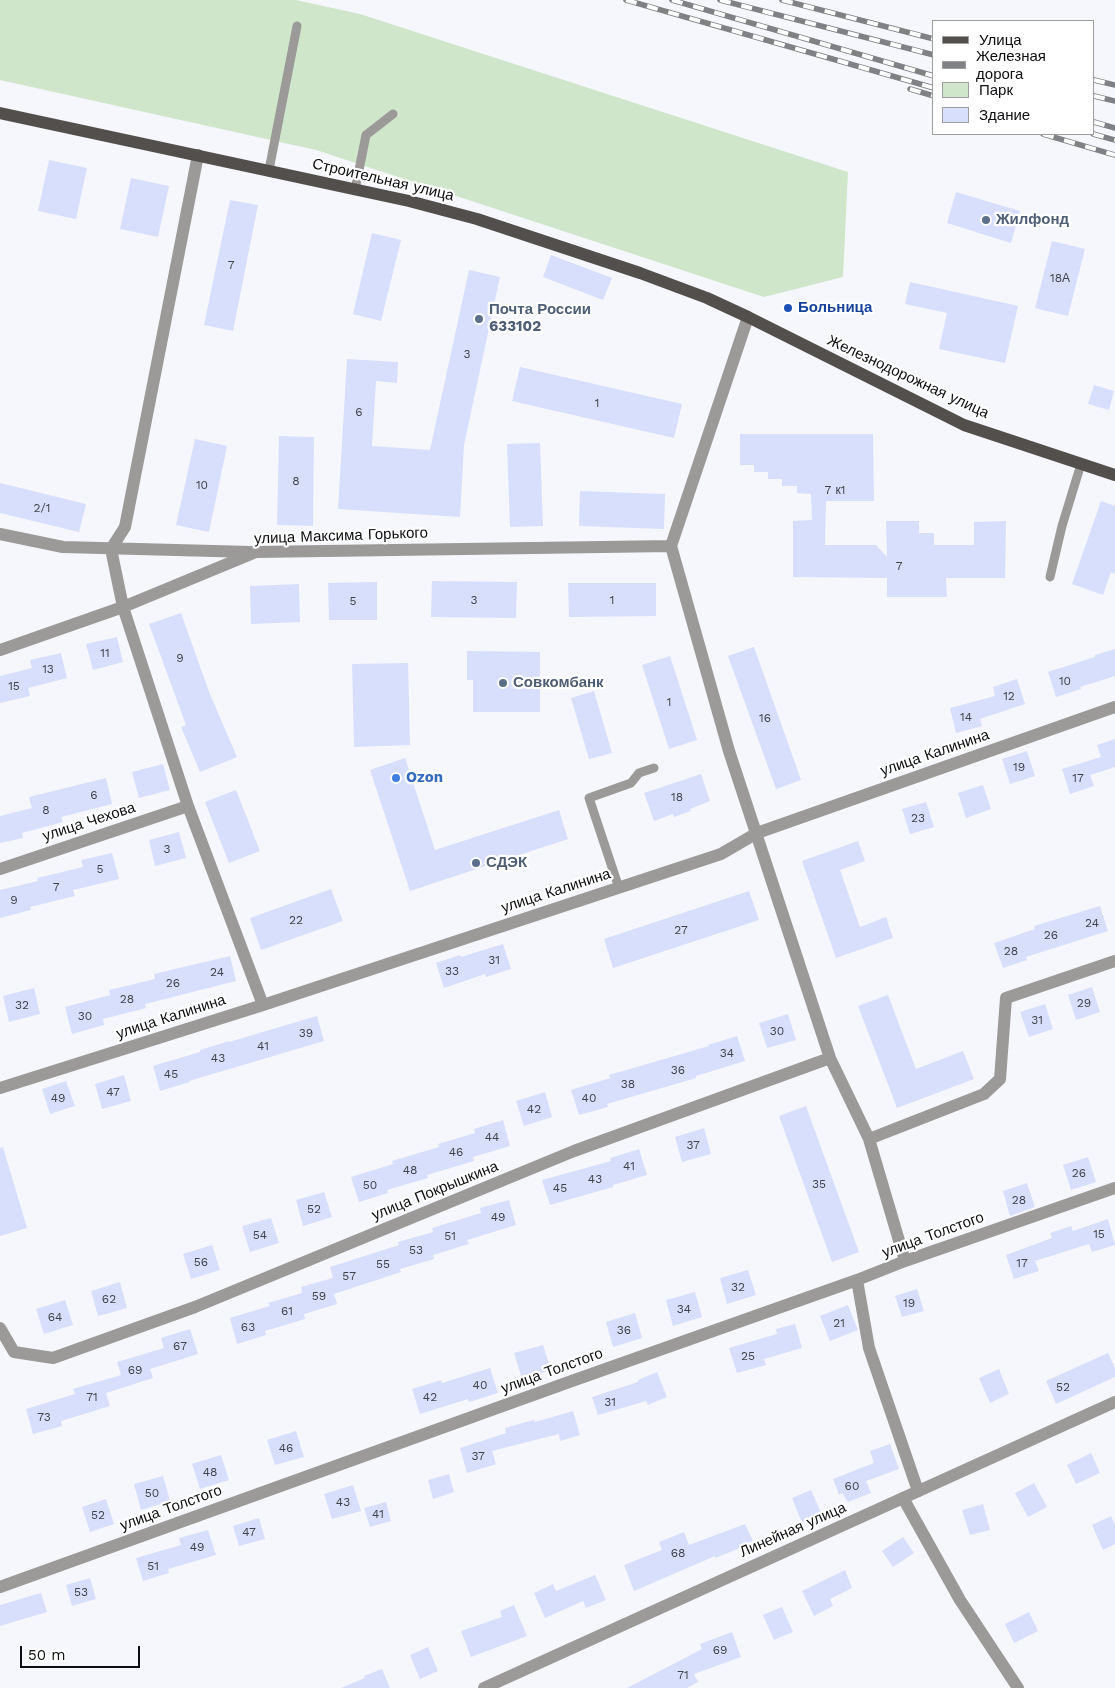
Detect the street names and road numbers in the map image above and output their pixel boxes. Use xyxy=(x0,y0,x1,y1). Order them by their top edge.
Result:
street label: Строительная улица xyxy=(310,155,456,205)
street label: Железнодорожная улица xyxy=(824,332,992,422)
street label: улица Максима Горького xyxy=(254,524,428,548)
street label: улица Калинина xyxy=(878,726,992,780)
street label: улица Чехова xyxy=(40,799,138,845)
street label: улица Калинина xyxy=(499,865,613,917)
street label: улица Калинина xyxy=(114,991,228,1043)
street label: улица Покрышкина xyxy=(369,1157,501,1225)
street label: улица Толстого xyxy=(880,1208,986,1262)
street label: улица Толстого xyxy=(499,1344,605,1398)
street label: улица Толстого xyxy=(118,1481,224,1535)
street label: Линейная улица xyxy=(737,1499,849,1561)

